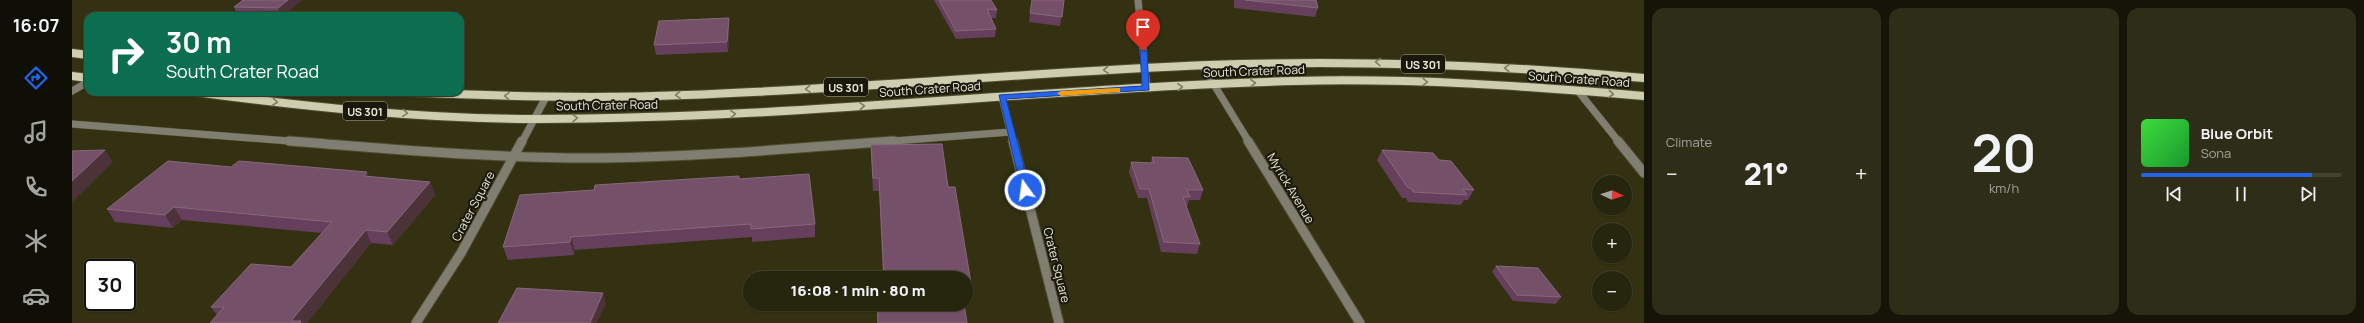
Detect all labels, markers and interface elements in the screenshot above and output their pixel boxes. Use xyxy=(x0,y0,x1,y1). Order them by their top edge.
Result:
pin xyxy=(1126,10,1160,51)
text: 16:07 xyxy=(13,13,59,37)
icon: arrive xyxy=(1132,16,1154,38)
text: 30 m xyxy=(166,23,231,61)
icon: right xyxy=(100,28,152,80)
road number: US 301 xyxy=(1401,55,1445,73)
one-way arrow xyxy=(1375,58,1381,66)
text: South Crater Road xyxy=(166,59,319,83)
street label: South Crater Road xyxy=(1203,61,1305,81)
one-way arrow xyxy=(1504,63,1510,72)
icon: directions xyxy=(22,64,50,92)
one-way arrow xyxy=(1103,66,1109,75)
street label: South Crater Road xyxy=(1528,67,1630,91)
street label: South Crater Road xyxy=(879,77,981,101)
road number: US 301 xyxy=(824,78,868,96)
one-way arrow xyxy=(1422,78,1428,87)
one-way arrow xyxy=(1250,79,1256,87)
one-way arrow xyxy=(1177,82,1184,91)
one-way arrow xyxy=(805,85,811,93)
one-way arrow xyxy=(1608,89,1614,98)
one-way arrow xyxy=(675,91,681,99)
one-way arrow xyxy=(504,92,510,100)
street label: South Crater Road xyxy=(556,96,658,114)
one-way arrow xyxy=(272,97,278,106)
one-way arrow xyxy=(859,101,865,110)
road number: US 301 xyxy=(343,102,387,120)
one-way arrow xyxy=(401,109,408,118)
one-way arrow xyxy=(730,109,736,118)
one-way arrow xyxy=(572,114,578,122)
text: 20 xyxy=(1971,117,2037,188)
icon: music xyxy=(22,118,50,146)
text: Blue Orbit xyxy=(2201,123,2273,144)
text: Climate xyxy=(1666,133,1712,151)
text: Sona xyxy=(2201,144,2231,162)
street label: Myrick Avenue xyxy=(1263,149,1319,227)
text: 21° xyxy=(1744,153,1789,194)
text: − xyxy=(1666,159,1678,189)
text: + xyxy=(1855,159,1867,189)
street label: Crater Square xyxy=(447,168,499,244)
position arrow xyxy=(1004,169,1046,211)
icon: phone xyxy=(22,173,50,201)
north arrow xyxy=(1592,175,1632,215)
map controls xyxy=(1592,175,1632,311)
text: km/h xyxy=(1989,179,2019,197)
icon: previous xyxy=(2163,183,2185,205)
icon: pause xyxy=(2230,183,2252,205)
icon: next xyxy=(2297,183,2319,205)
button: + xyxy=(1592,223,1632,263)
street label: Crater Square xyxy=(1039,226,1075,304)
icon: climate xyxy=(22,227,50,255)
speed limit sign: 30 xyxy=(84,259,136,311)
button: − xyxy=(1592,271,1632,311)
text: 16:08 · 1 min · 80 m xyxy=(790,280,926,301)
icon: car xyxy=(22,282,50,310)

